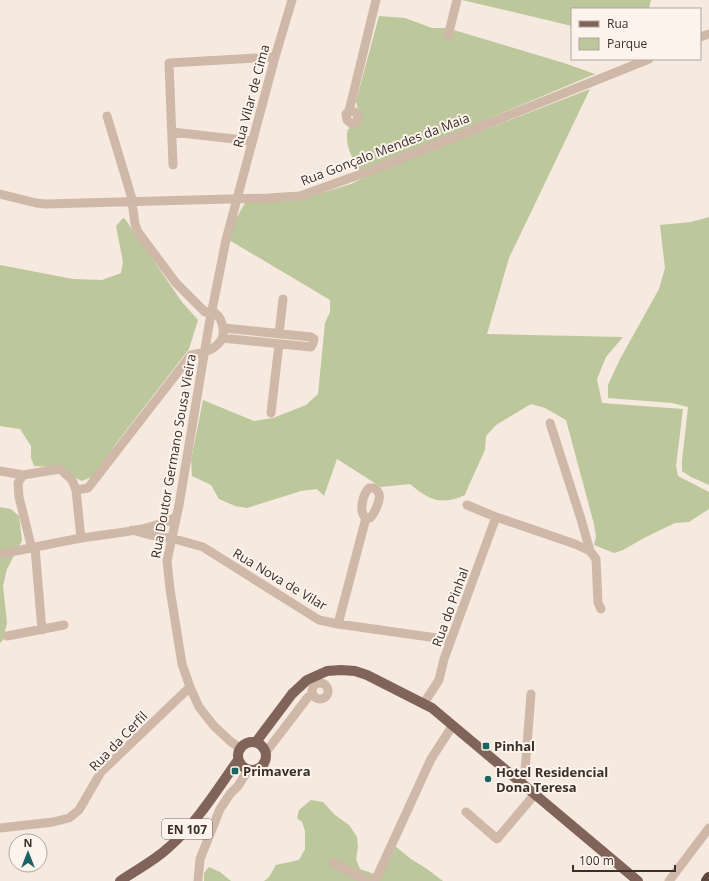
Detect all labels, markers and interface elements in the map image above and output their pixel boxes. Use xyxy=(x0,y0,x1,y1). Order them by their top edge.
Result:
legend xyxy=(571,8,701,60)
text: Rua xyxy=(607,15,628,32)
text: Parque xyxy=(607,35,647,52)
street label: Rua Vilar de Cima xyxy=(229,42,273,150)
street label: Rua Gonçalo Mendes da Maia xyxy=(298,108,472,190)
street label: Rua Doutor Germano Sousa Vieira xyxy=(146,352,200,560)
street label: Rua Nova de Vilar xyxy=(230,544,331,615)
street label: Rua do Pinhal xyxy=(427,565,473,649)
street label: Rua da Cerfil xyxy=(85,707,151,775)
place label: Pinhal xyxy=(494,737,535,755)
marker: Pinhal xyxy=(481,741,491,751)
place label: Primavera xyxy=(243,762,310,780)
place label: Hotel Residencial Dona Teresa xyxy=(496,763,608,796)
marker: Primavera xyxy=(230,766,240,776)
marker: Hotel Residencial Dona Teresa xyxy=(483,774,493,784)
road number: EN 107 xyxy=(162,819,212,839)
north arrow xyxy=(8,833,48,873)
text: N xyxy=(24,835,32,850)
scale bar xyxy=(573,847,675,873)
text: 100 m xyxy=(579,852,614,869)

